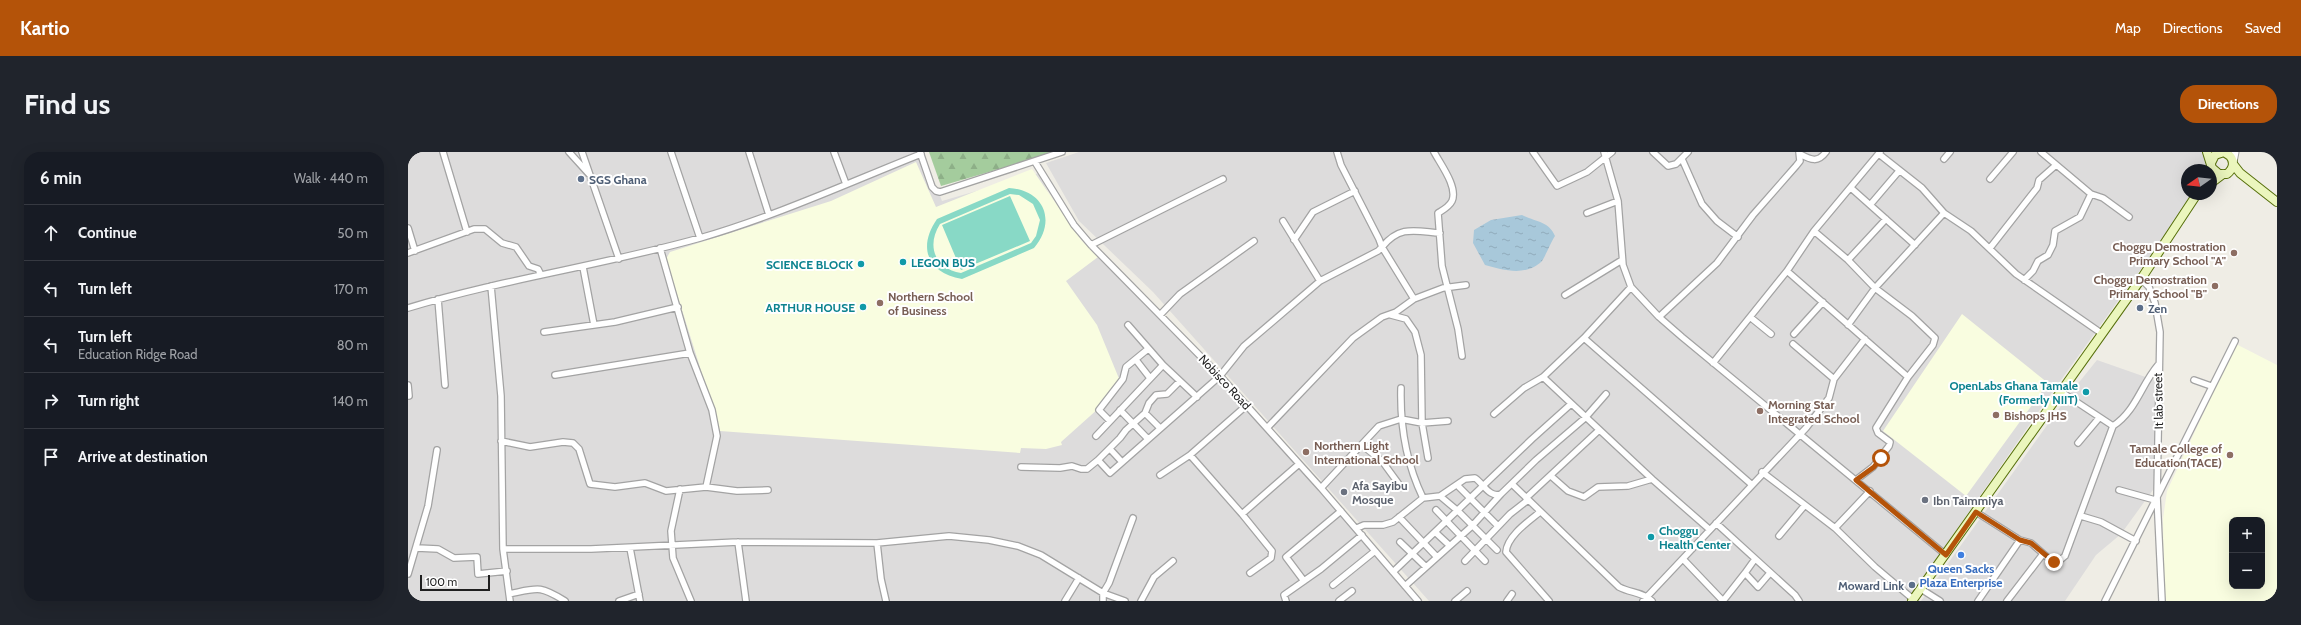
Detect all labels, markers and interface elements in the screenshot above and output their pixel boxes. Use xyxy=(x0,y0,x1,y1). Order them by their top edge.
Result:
text: Kartio xyxy=(20,17,69,40)
text: Map xyxy=(2115,19,2141,37)
text: Directions xyxy=(2163,19,2223,37)
text: Saved xyxy=(2245,19,2281,37)
button: Directions xyxy=(2180,85,2277,123)
text: Find us xyxy=(24,87,110,121)
north arrow xyxy=(2181,164,2217,200)
text: 6 min xyxy=(40,168,82,188)
text: Walk · 440 m xyxy=(294,170,368,186)
place label: SGS Ghana xyxy=(589,172,647,187)
marker: SGS Ghana xyxy=(576,174,586,184)
icon: ahead xyxy=(40,222,62,244)
text: Continue xyxy=(78,224,137,242)
text: 50 m xyxy=(338,225,368,241)
place label: Choggu Demostration Primary School "A" xyxy=(2112,239,2226,268)
marker: Choggu Demostration Primary School "A" xyxy=(2229,248,2239,258)
place label: LEGON BUS xyxy=(911,255,975,270)
place label: SCIENCE BLOCK xyxy=(766,257,853,272)
marker: LEGON BUS xyxy=(898,257,908,267)
marker: SCIENCE BLOCK xyxy=(856,259,866,269)
place label: Choggu Demostration Primary School "B" xyxy=(2093,272,2207,301)
icon: left xyxy=(40,278,62,300)
text: Turn left xyxy=(78,280,132,298)
text: 170 m xyxy=(334,281,368,297)
marker: Choggu Demostration Primary School "B" xyxy=(2210,281,2220,291)
place label: Northern School of Business xyxy=(888,289,973,318)
marker: Northern School of Business xyxy=(875,298,885,308)
place label: ARTHUR HOUSE xyxy=(766,300,855,315)
place label: Zen xyxy=(2148,301,2167,316)
marker: ARTHUR HOUSE xyxy=(858,302,868,312)
marker: Zen xyxy=(2135,303,2145,313)
text: Turn left xyxy=(78,328,132,346)
icon: left xyxy=(40,334,62,356)
text: 80 m xyxy=(337,337,368,353)
text: Education Ridge Road xyxy=(78,346,197,362)
street label: Nobisco Road xyxy=(1196,351,1254,413)
street label: It lab street xyxy=(2150,373,2166,429)
place label: OpenLabs Ghana Tamale (Formerly NIIT) xyxy=(1949,378,2078,407)
marker: OpenLabs Ghana Tamale (Formerly NIIT) xyxy=(2081,387,2091,397)
icon: right xyxy=(40,390,62,412)
text: Turn right xyxy=(78,392,139,410)
text: 140 m xyxy=(333,393,368,409)
place label: Morning Star Integrated School xyxy=(1768,397,1860,426)
marker: Morning Star Integrated School xyxy=(1755,406,1765,416)
place label: Bishops JHS xyxy=(2004,408,2067,423)
marker: Bishops JHS xyxy=(1991,410,2001,420)
place label: Northern Light International School xyxy=(1314,438,1419,467)
place label: Tamale College of Education(TACE) xyxy=(2129,441,2222,470)
icon: arrive xyxy=(40,446,62,468)
marker: Northern Light International School xyxy=(1301,447,1311,457)
text: Arrive at destination xyxy=(78,448,208,466)
route start xyxy=(1872,449,1890,467)
marker: Tamale College of Education(TACE) xyxy=(2225,450,2235,460)
place label: Afa Sayibu Mosque xyxy=(1352,478,1408,507)
marker: Afa Sayibu Mosque xyxy=(1339,487,1349,497)
place label: Ibn Taimmiya xyxy=(1933,493,2003,508)
marker: Ibn Taimmiya xyxy=(1920,495,1930,505)
map controls xyxy=(2229,517,2265,589)
button: + xyxy=(2229,517,2265,553)
place label: Choggu Health Center xyxy=(1659,523,1731,552)
marker: Choggu Health Center xyxy=(1646,532,1656,542)
marker: Queen Sacks Plaza Enterprise xyxy=(1956,550,1966,560)
route end xyxy=(2045,553,2063,571)
button: − xyxy=(2229,553,2265,589)
place label: Queen Sacks Plaza Enterprise xyxy=(1919,561,2003,590)
scale bar xyxy=(420,573,490,592)
text: 100 m xyxy=(426,575,457,589)
place label: Moward Link xyxy=(1838,578,1904,593)
marker: Moward Link xyxy=(1907,580,1917,590)

